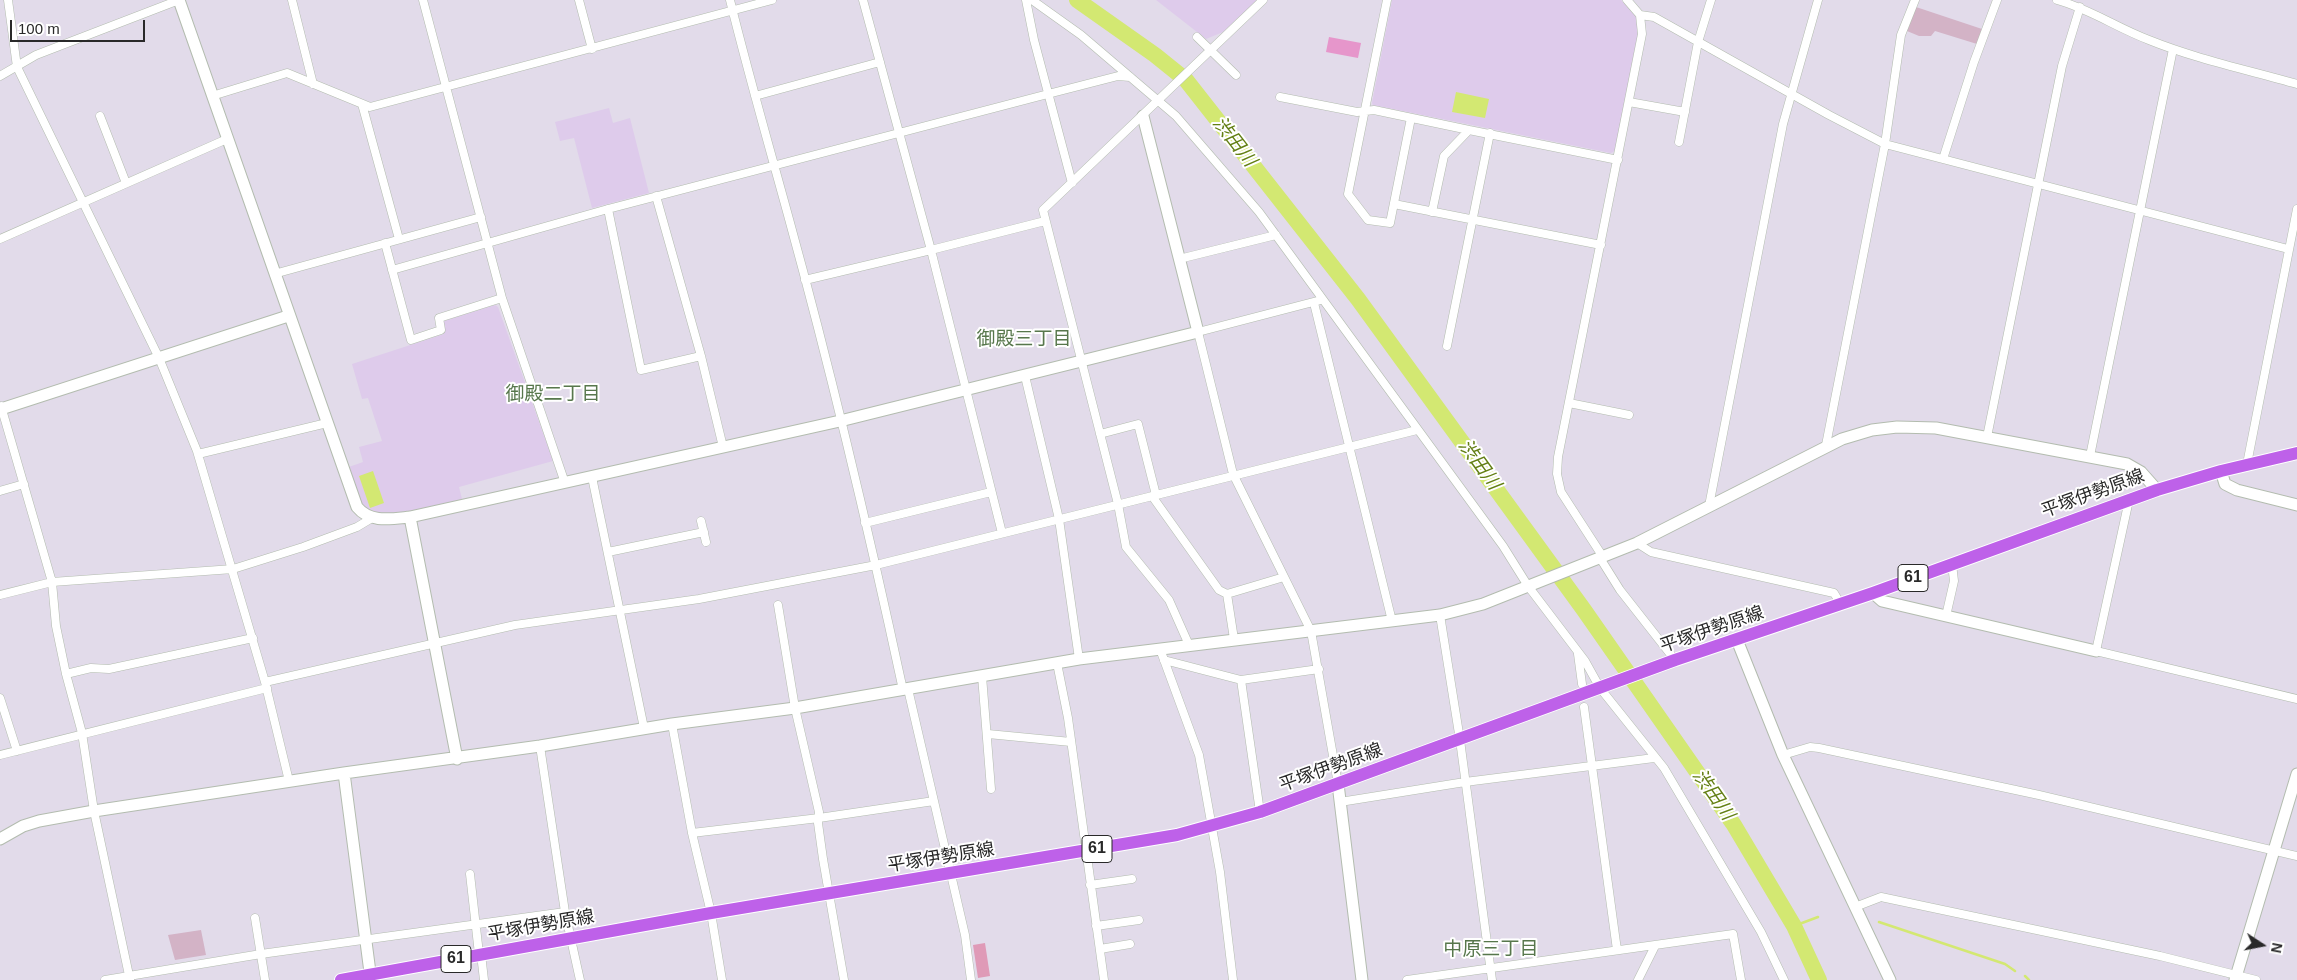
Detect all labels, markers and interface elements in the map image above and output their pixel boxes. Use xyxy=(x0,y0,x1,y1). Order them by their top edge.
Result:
scale bar xyxy=(12,10,148,42)
text: 100 m xyxy=(18,20,60,37)
water label: 渋田川 xyxy=(1207,113,1261,171)
district label: 御殿三丁目 xyxy=(977,329,1071,351)
district label: 御殿二丁目 xyxy=(506,384,600,406)
water label: 渋田川 xyxy=(1453,435,1505,495)
street label: 平塚伊勢原線 xyxy=(2039,465,2147,523)
road number: 61 xyxy=(1898,564,1928,592)
street label: 平塚伊勢原線 xyxy=(1657,602,1767,658)
street label: 平塚伊勢原線 xyxy=(1277,739,1385,797)
water label: 渋田川 xyxy=(1687,765,1739,825)
road number: 61 xyxy=(1082,836,1112,862)
street label: 平塚伊勢原線 xyxy=(886,839,996,877)
street label: 平塚伊勢原線 xyxy=(486,906,596,946)
north arrow xyxy=(2237,920,2287,970)
district label: 中原三丁目 xyxy=(1444,939,1538,961)
text: N xyxy=(2268,941,2286,954)
road number: 61 xyxy=(441,946,471,972)

